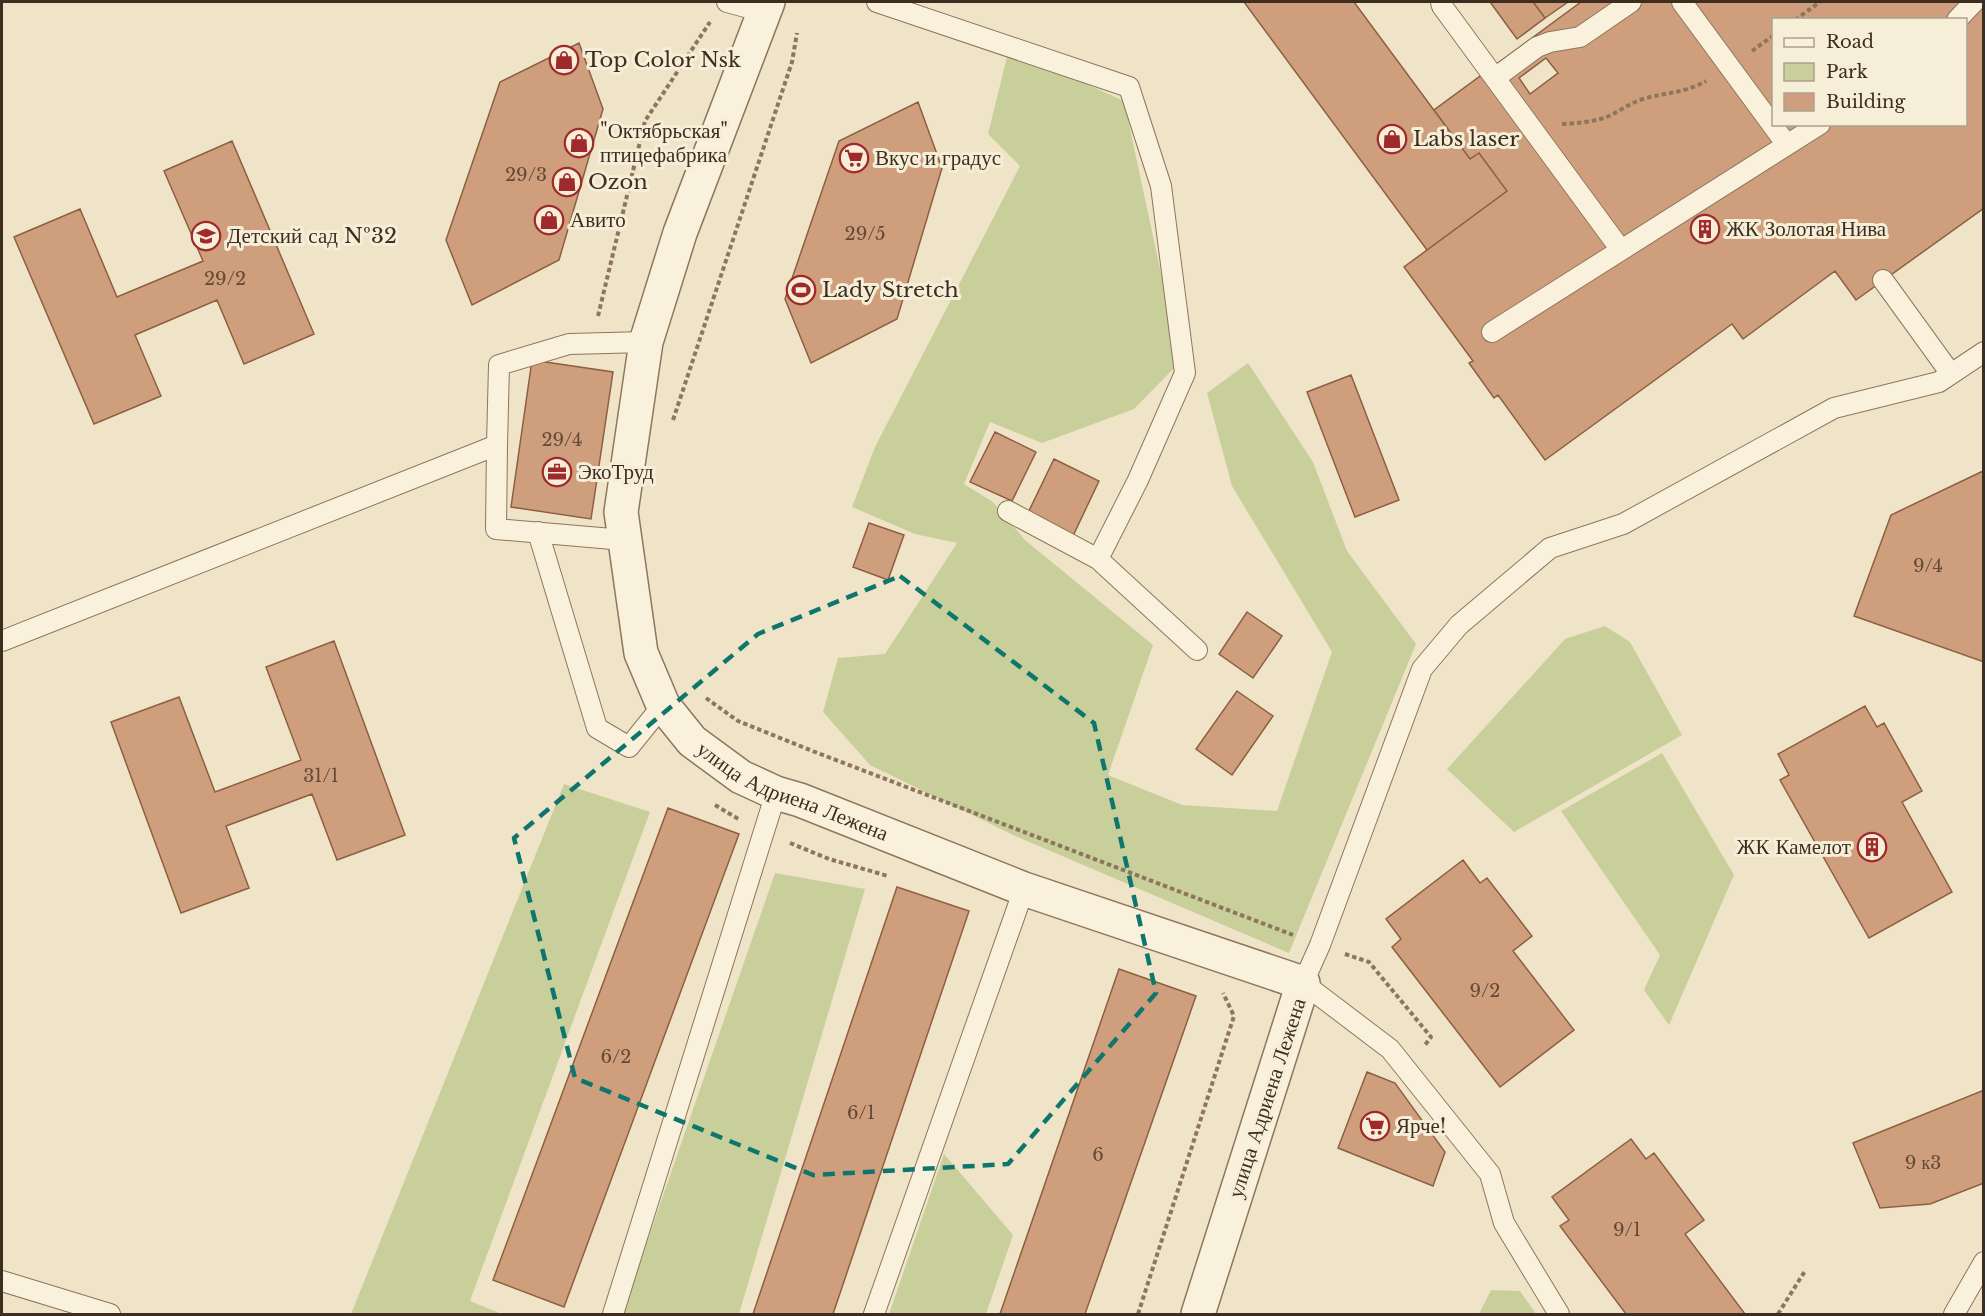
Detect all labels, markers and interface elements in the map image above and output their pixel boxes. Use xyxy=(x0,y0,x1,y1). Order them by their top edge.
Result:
legend xyxy=(1772,18,1967,126)
text: Road xyxy=(1826,31,1874,53)
shop icon: Top Color Nsk xyxy=(548,44,580,76)
place label: Top Color Nsk xyxy=(585,47,741,73)
text: Park xyxy=(1826,61,1868,83)
text: Building xyxy=(1826,91,1905,113)
place label: "Октябрьская" птицефабрика xyxy=(600,118,728,168)
shop icon: Labs laser xyxy=(1376,123,1408,155)
place label: Labs laser xyxy=(1413,126,1519,152)
shop icon: "Октябрьская" птицефабрика xyxy=(563,127,595,159)
supermarket icon: Вкус и градус xyxy=(838,142,870,174)
place label: Вкус и градус xyxy=(875,145,1001,171)
house number: 29/3 xyxy=(505,164,547,186)
shop icon: Ozon xyxy=(551,166,583,198)
place label: Ozon xyxy=(588,169,648,195)
shop icon: Авито xyxy=(533,204,565,236)
place label: Авито xyxy=(570,207,626,233)
building icon: ЖК Золотая Нива xyxy=(1689,213,1721,245)
place label: ЖК Золотая Нива xyxy=(1726,216,1887,242)
school or university icon: Детский сад №32 xyxy=(190,220,222,252)
place label: Детский сад №32 xyxy=(227,223,397,249)
house number: 29/5 xyxy=(845,223,885,245)
house number: 29/2 xyxy=(204,268,246,290)
sports icon: Lady Stretch xyxy=(785,274,817,306)
place label: Lady Stretch xyxy=(822,277,959,303)
house number: 29/4 xyxy=(541,429,583,451)
office icon: ЭкоТруд xyxy=(541,456,573,488)
place label: ЭкоТруд xyxy=(578,459,654,485)
house number: 9/4 xyxy=(1913,555,1943,577)
street label: улица Адриена Лежена xyxy=(692,736,893,847)
house number: 31/1 xyxy=(303,765,339,787)
building icon: ЖК Камелот xyxy=(1856,831,1888,863)
place label: ЖК Камелот xyxy=(1737,834,1851,860)
house number: 9/2 xyxy=(1470,980,1500,1002)
street label: улица Адриена Лежена xyxy=(1222,994,1312,1201)
house number: 6/2 xyxy=(601,1046,631,1068)
house number: 6/1 xyxy=(847,1102,875,1124)
supermarket icon: Ярче! xyxy=(1359,1110,1391,1142)
place label: Ярче! xyxy=(1396,1113,1446,1139)
house number: 6 xyxy=(1092,1144,1104,1166)
house number: 9 к3 xyxy=(1905,1152,1941,1174)
house number: 9/1 xyxy=(1613,1219,1641,1241)

